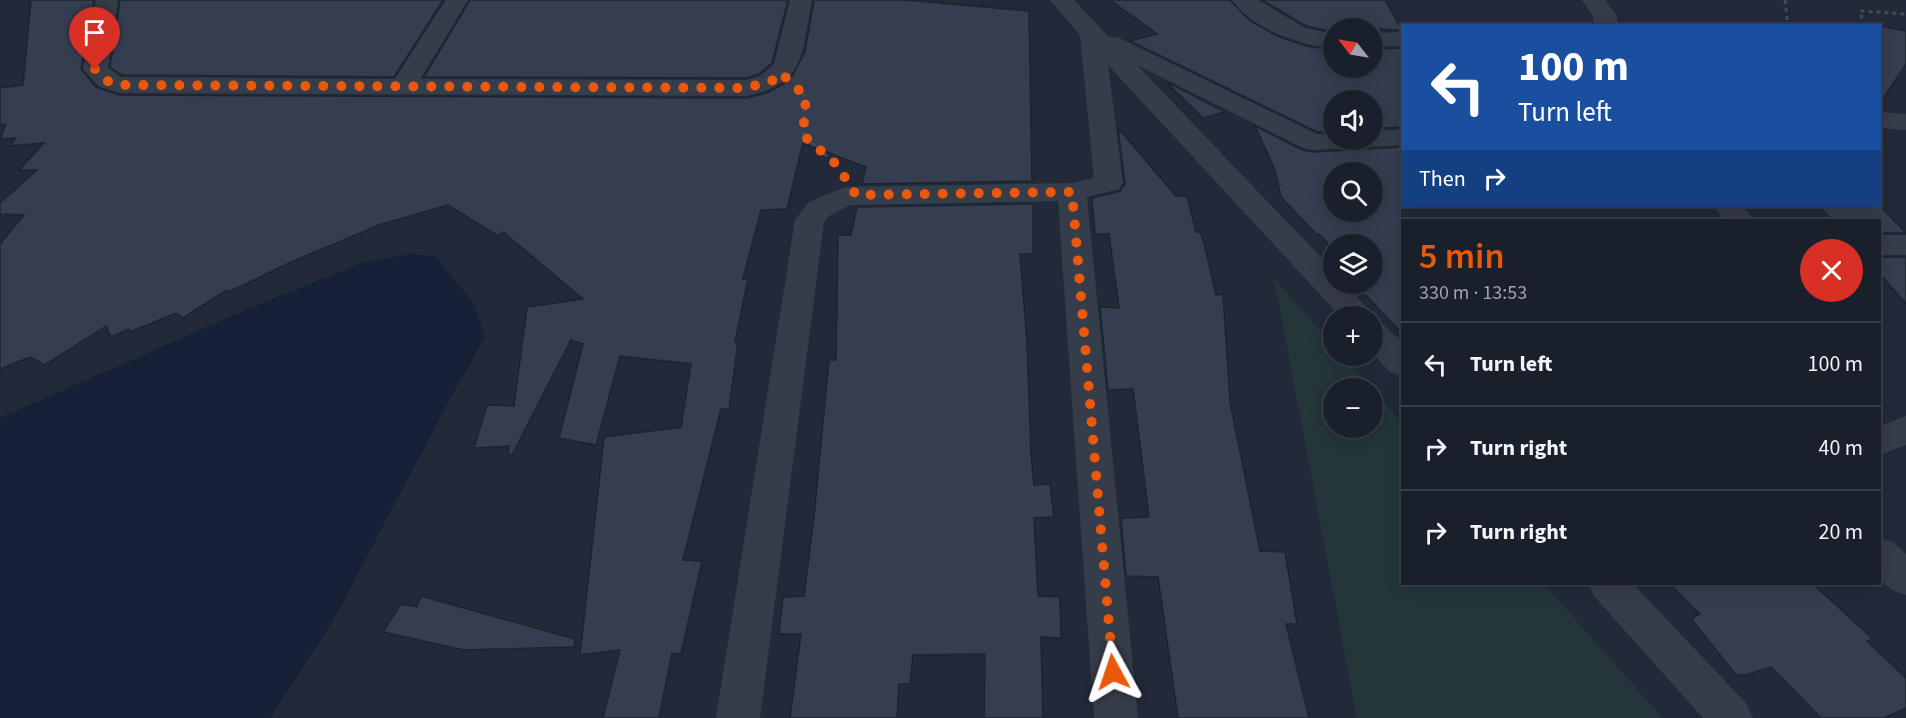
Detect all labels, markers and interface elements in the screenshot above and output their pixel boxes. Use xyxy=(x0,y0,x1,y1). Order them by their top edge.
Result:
pin xyxy=(69,7,120,69)
icon: arrive xyxy=(78,16,111,49)
north arrow xyxy=(1323,18,1383,78)
map controls xyxy=(1323,18,1383,438)
text: 100 m xyxy=(1518,37,1629,97)
icon: left xyxy=(1419,48,1497,126)
button: sound xyxy=(1323,90,1383,150)
text: Turn left xyxy=(1518,93,1612,132)
button: search xyxy=(1323,162,1383,222)
icon: right xyxy=(1478,162,1511,195)
text: Then xyxy=(1419,163,1466,195)
text: 5 min xyxy=(1419,231,1505,282)
button: layers xyxy=(1323,234,1383,294)
button: close xyxy=(1800,239,1863,302)
text: 330 m · 13:53 xyxy=(1419,279,1527,307)
button: + xyxy=(1323,306,1383,366)
icon: left xyxy=(1419,348,1452,381)
text: Turn left xyxy=(1470,348,1552,380)
text: 100 m xyxy=(1808,348,1863,380)
button: − xyxy=(1323,378,1383,438)
icon: right xyxy=(1419,432,1452,465)
text: Turn right xyxy=(1470,432,1567,464)
text: 40 m xyxy=(1818,432,1863,464)
icon: right xyxy=(1419,516,1452,549)
text: Turn right xyxy=(1470,516,1567,548)
text: 20 m xyxy=(1818,516,1863,548)
position arrow xyxy=(1081,640,1145,704)

